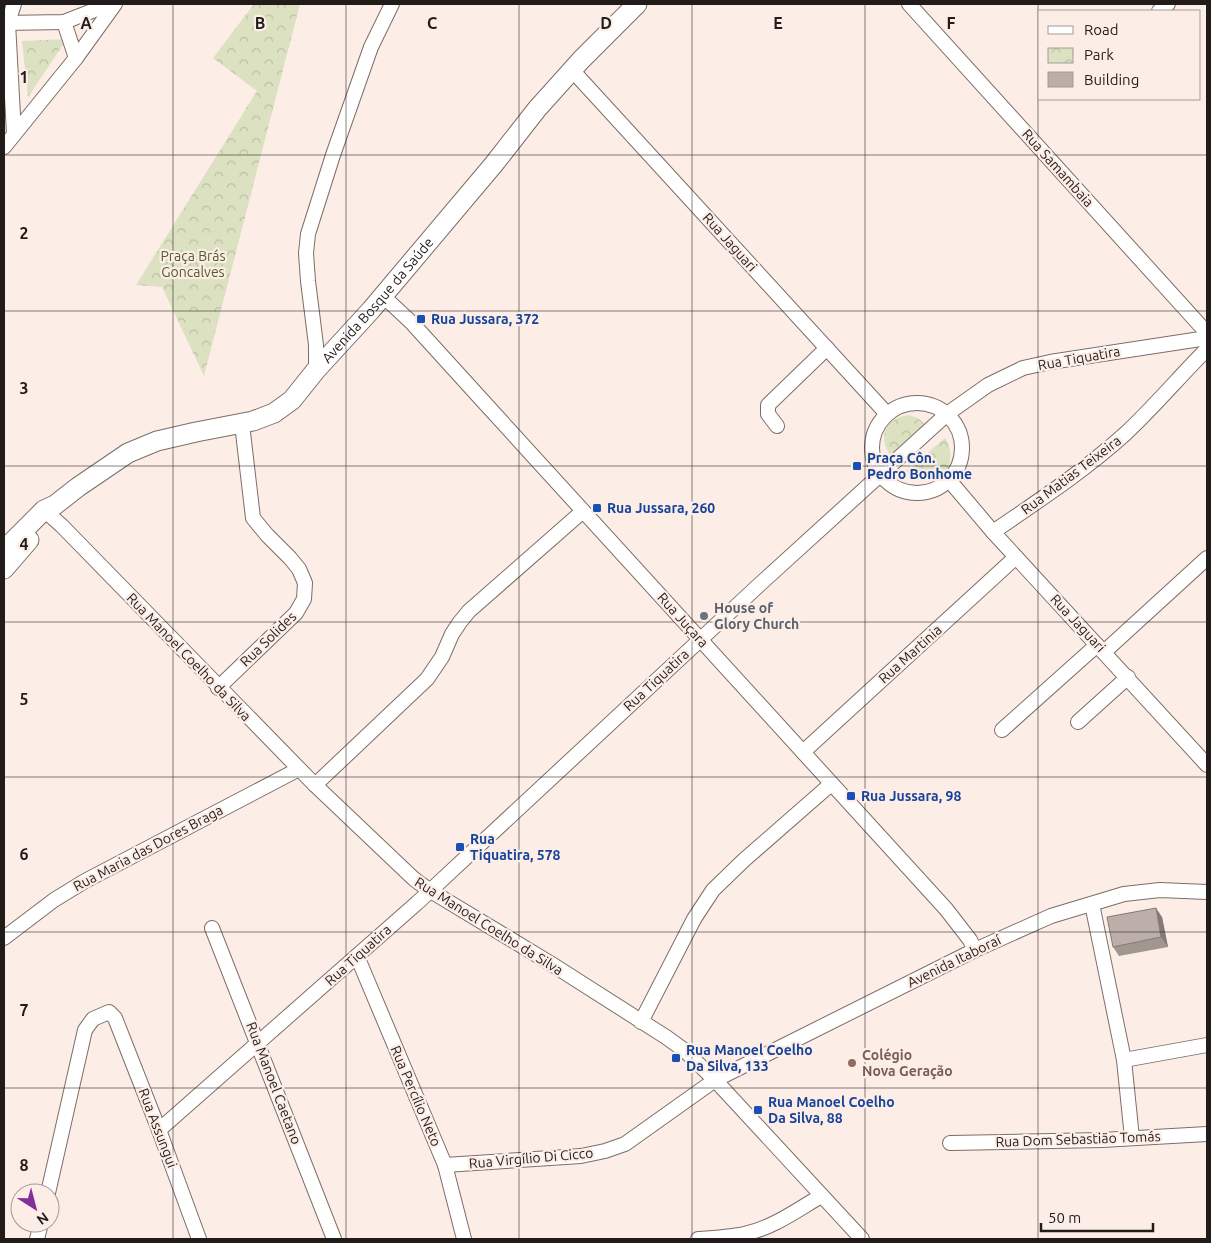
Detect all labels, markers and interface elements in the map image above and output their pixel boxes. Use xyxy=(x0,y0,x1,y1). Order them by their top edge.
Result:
legend xyxy=(1038,10,1201,100)
text: A xyxy=(80,14,92,32)
text: B xyxy=(255,14,265,32)
text: C xyxy=(427,14,437,32)
text: D xyxy=(600,14,612,32)
text: E xyxy=(773,14,783,32)
text: F xyxy=(947,14,956,32)
text: Road xyxy=(1084,21,1119,38)
text: Park xyxy=(1084,46,1114,63)
text: 1 xyxy=(19,68,29,86)
text: Building xyxy=(1084,71,1139,88)
street label: Rua Samambaia xyxy=(1019,126,1097,210)
street label: Rua Jaguari xyxy=(700,209,760,275)
text: 2 xyxy=(19,224,29,242)
street label: Avenida Bosque da Saúde xyxy=(319,234,437,366)
park label: Praça Brás Goncalves xyxy=(160,248,226,280)
place label: Rua Jussara, 372 xyxy=(431,311,539,327)
marker: Rua Jussara, 372 xyxy=(415,313,427,325)
street label: Rua Tiquatira xyxy=(1037,343,1121,373)
text: 3 xyxy=(19,379,29,397)
street label: Rua Matias Teixeira xyxy=(1018,432,1124,518)
place label: Praça Côn. Pedro Bonhome xyxy=(867,450,972,482)
marker: Praça Côn. Pedro Bonhome xyxy=(851,460,863,472)
place label: Rua Jussara, 260 xyxy=(607,500,715,516)
marker: Rua Jussara, 260 xyxy=(591,502,603,514)
text: 4 xyxy=(19,535,29,553)
street label: Rua Juçara xyxy=(654,589,712,651)
street label: Rua Manoel Coelho da Silva xyxy=(124,590,254,724)
street label: Rua Jaguari xyxy=(1047,591,1109,655)
place label: House of Glory Church xyxy=(714,600,799,632)
street label: Rua Solides xyxy=(237,608,299,670)
marker: House of Glory Church xyxy=(698,610,710,622)
street label: Rua Martinia xyxy=(875,622,945,686)
street label: Rua Tiquatira xyxy=(620,646,692,714)
text: 5 xyxy=(19,690,29,708)
place label: Rua Jussara, 98 xyxy=(861,788,961,804)
marker: Rua Jussara, 98 xyxy=(845,790,857,802)
street label: Rua Maria das Dores Braga xyxy=(70,802,226,894)
place label: Rua Tiquatira, 578 xyxy=(470,831,561,863)
marker: Rua Tiquatira, 578 xyxy=(454,841,466,853)
text: 6 xyxy=(19,845,29,863)
street label: Rua Manoel Coelho da Silva xyxy=(412,874,566,978)
street label: Rua Tiquatira xyxy=(322,921,394,989)
street label: Avenida Itaboraí xyxy=(905,931,1004,991)
text: 7 xyxy=(19,1001,29,1019)
street label: Rua Manoel Caetano xyxy=(243,1020,305,1146)
place label: Rua Manoel Coelho Da Silva, 133 xyxy=(686,1042,813,1074)
street label: Rua Percílio Neto xyxy=(388,1043,444,1149)
place label: Colégio Nova Geração xyxy=(862,1047,953,1080)
marker: Rua Manoel Coelho Da Silva, 133 xyxy=(670,1052,682,1064)
marker: Colégio Nova Geração xyxy=(846,1057,858,1069)
street label: Rua Assungui xyxy=(135,1086,181,1170)
place label: Rua Manoel Coelho Da Silva, 88 xyxy=(768,1094,895,1126)
marker: Rua Manoel Coelho Da Silva, 88 xyxy=(752,1104,764,1116)
street label: Rua Dom Sebastião Tomás xyxy=(995,1128,1161,1150)
street label: Rua Virgílio Di Cicco xyxy=(468,1145,594,1171)
text: 8 xyxy=(19,1156,29,1174)
north arrow xyxy=(10,1183,60,1233)
scale bar xyxy=(1041,1200,1154,1232)
text: N xyxy=(34,1209,52,1228)
text: 50 m xyxy=(1048,1209,1081,1226)

